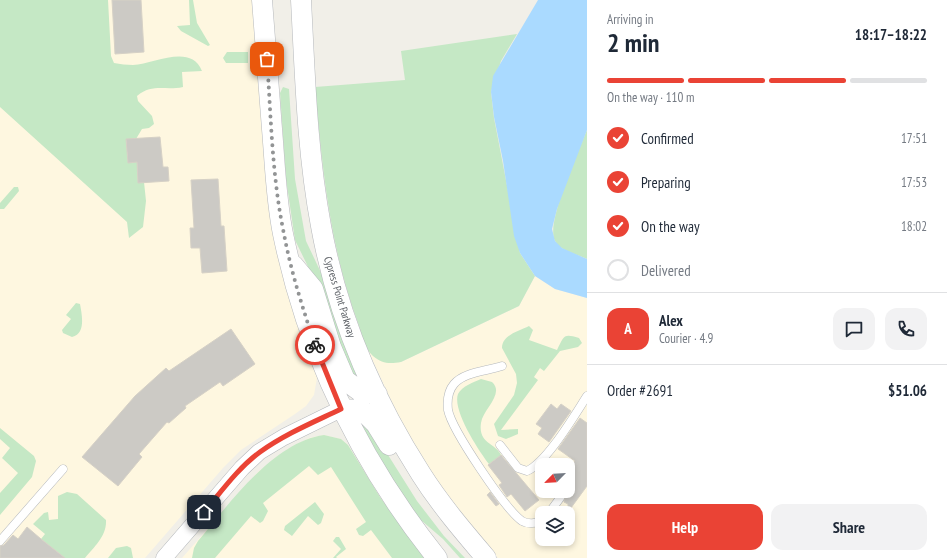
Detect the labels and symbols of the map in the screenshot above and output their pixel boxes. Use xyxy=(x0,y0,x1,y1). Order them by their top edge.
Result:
pin xyxy=(250,42,284,76)
street label: Cypress Point Parkway xyxy=(321,255,359,340)
courier xyxy=(295,325,335,365)
north arrow xyxy=(535,458,575,498)
pin xyxy=(187,495,221,529)

